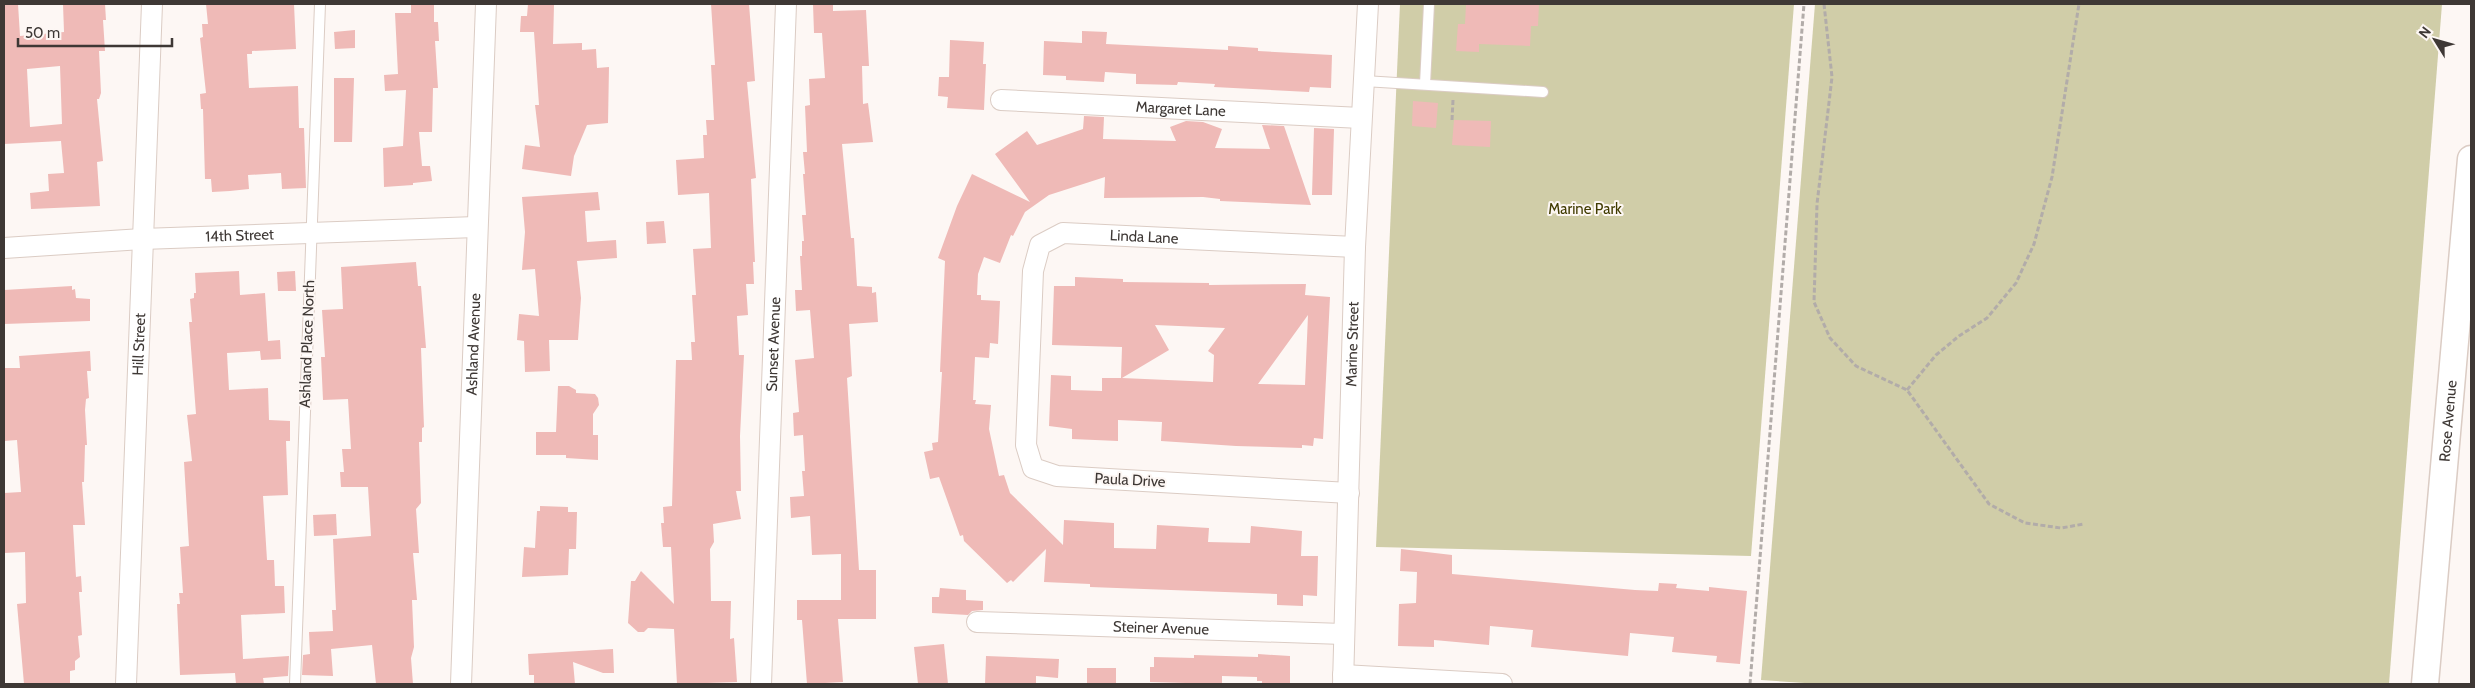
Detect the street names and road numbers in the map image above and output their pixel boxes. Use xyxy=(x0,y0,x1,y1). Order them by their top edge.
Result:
street label: Margaret Lane xyxy=(1135,98,1227,120)
street label: 14th Street xyxy=(205,225,274,246)
street label: Linda Lane xyxy=(1109,226,1179,248)
street label: Ashland Place North xyxy=(296,280,318,408)
street label: Ashland Avenue xyxy=(463,293,484,396)
street label: Sunset Avenue xyxy=(763,296,784,392)
street label: Marine Street xyxy=(1342,301,1362,387)
street label: Hill Street xyxy=(129,313,149,376)
street label: Rose Avenue xyxy=(2436,379,2461,463)
street label: Paula Drive xyxy=(1094,469,1166,491)
street label: Steiner Avenue xyxy=(1113,617,1210,639)

